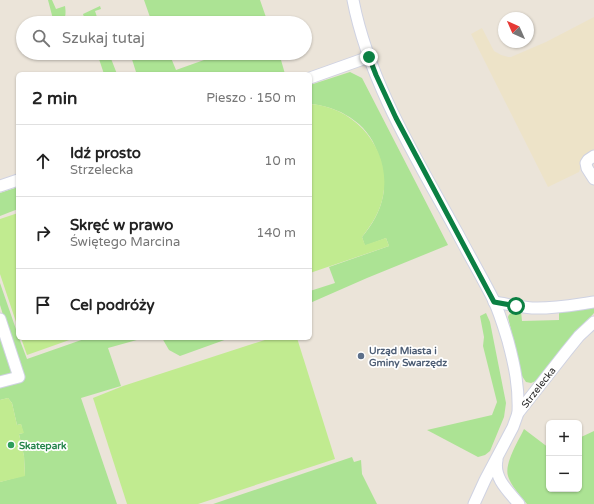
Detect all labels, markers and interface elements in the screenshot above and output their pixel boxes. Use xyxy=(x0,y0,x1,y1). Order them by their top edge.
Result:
north arrow xyxy=(498,12,534,48)
search box xyxy=(16,16,312,60)
icon: search xyxy=(30,27,52,49)
text: Szukaj tutaj xyxy=(62,29,145,47)
route end xyxy=(360,48,378,66)
text: 2 min xyxy=(32,88,77,109)
text: Pieszo · 150 m xyxy=(206,90,296,106)
text: Idź prosto xyxy=(70,144,141,162)
icon: ahead xyxy=(32,150,54,172)
text: 10 m xyxy=(264,153,296,169)
text: Strzelecka xyxy=(70,162,133,178)
text: Skręć w prawo xyxy=(70,216,173,234)
icon: right xyxy=(32,222,54,244)
text: 140 m xyxy=(256,225,296,241)
text: Świętego Marcina xyxy=(70,234,180,250)
icon: arrive xyxy=(32,294,54,316)
text: Cel podróży xyxy=(70,296,155,314)
route start xyxy=(507,297,525,315)
place label: Urząd Miasta i Gminy Swarzędz xyxy=(369,345,447,369)
marker: Urząd Miasta i Gminy Swarzędz xyxy=(356,351,366,361)
street label: Strzelecka xyxy=(519,365,559,410)
map controls xyxy=(546,420,582,492)
button: + xyxy=(546,420,582,456)
marker: Skatepark xyxy=(6,440,16,450)
place label: Skatepark xyxy=(19,440,67,452)
button: − xyxy=(546,456,582,492)

